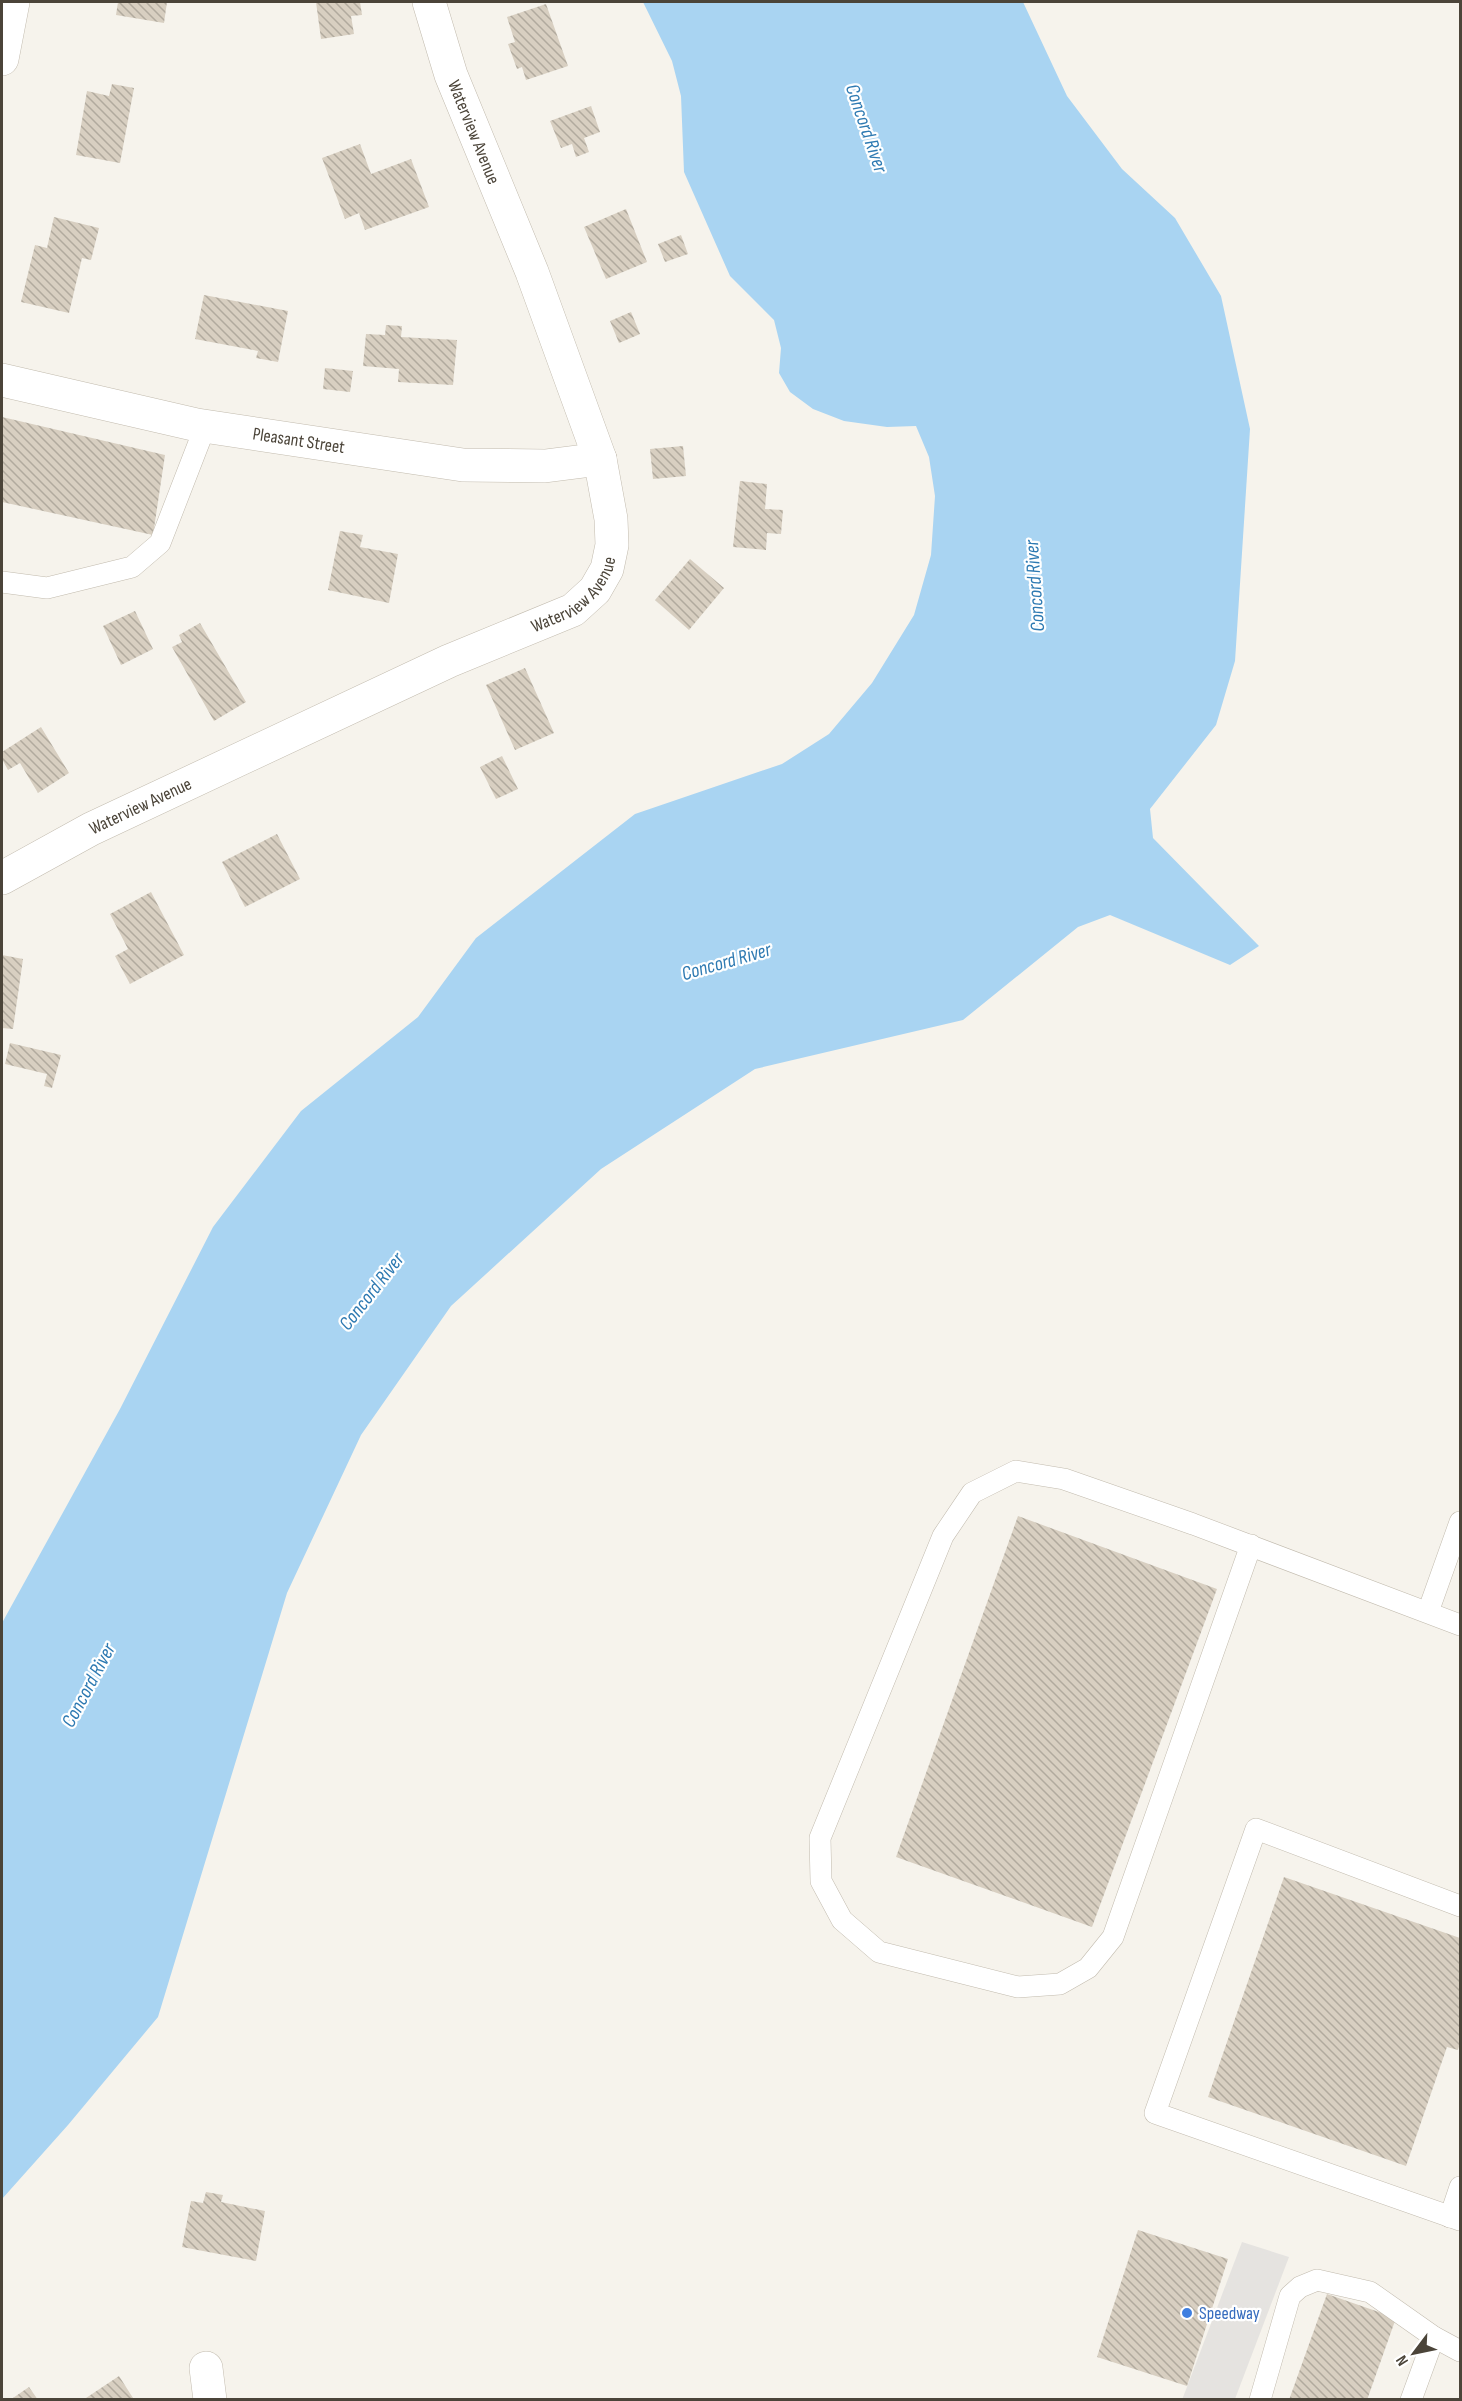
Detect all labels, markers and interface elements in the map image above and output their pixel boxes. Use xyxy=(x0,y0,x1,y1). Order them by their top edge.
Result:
street label: Waterview Avenue xyxy=(443,77,504,187)
water label: Concord River xyxy=(840,81,893,177)
street label: Pleasant Street xyxy=(251,424,347,458)
water label: Concord River xyxy=(1020,538,1050,633)
street label: Waterview Avenue xyxy=(528,555,620,637)
street label: Waterview Avenue xyxy=(86,773,195,839)
water label: Concord River xyxy=(679,937,775,986)
water label: Concord River xyxy=(334,1247,410,1335)
water label: Concord River xyxy=(57,1638,122,1732)
place label: Speedway xyxy=(1199,2303,1260,2324)
marker: Speedway xyxy=(1180,2306,1194,2320)
north arrow xyxy=(1384,2323,1444,2383)
text: N xyxy=(1392,2351,1413,2369)

